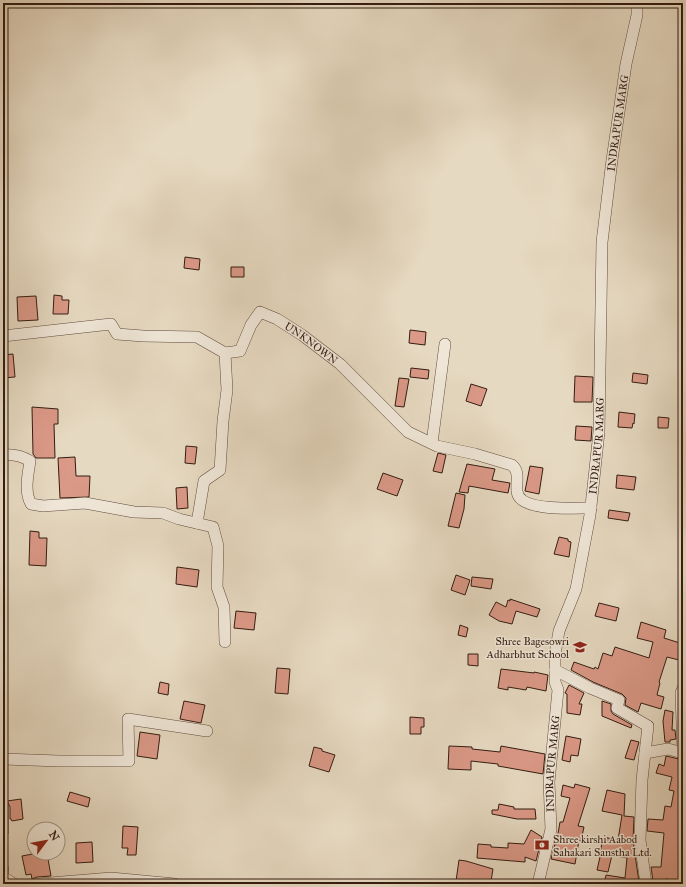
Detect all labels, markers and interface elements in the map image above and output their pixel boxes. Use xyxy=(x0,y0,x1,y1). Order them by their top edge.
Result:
street label: INDRAPUR MARG xyxy=(605,74,631,172)
street label: UNKNOWN xyxy=(282,319,340,367)
street label: INDRAPUR MARG xyxy=(586,397,607,495)
place label: Shree Bagesowri Adharbhut School xyxy=(486,635,569,661)
school or university icon: Shree Bagesowri Adharbhut School xyxy=(572,639,588,655)
street label: INDRAPUR MARG xyxy=(543,715,562,812)
north arrow xyxy=(26,821,66,861)
text: N xyxy=(46,829,62,844)
place label: Shree kirshi Aabod Sahakari Sanstha Ltd. xyxy=(553,833,652,859)
bank icon: Shree kirshi Aabod Sahakari Sanstha Ltd. xyxy=(534,837,550,853)

